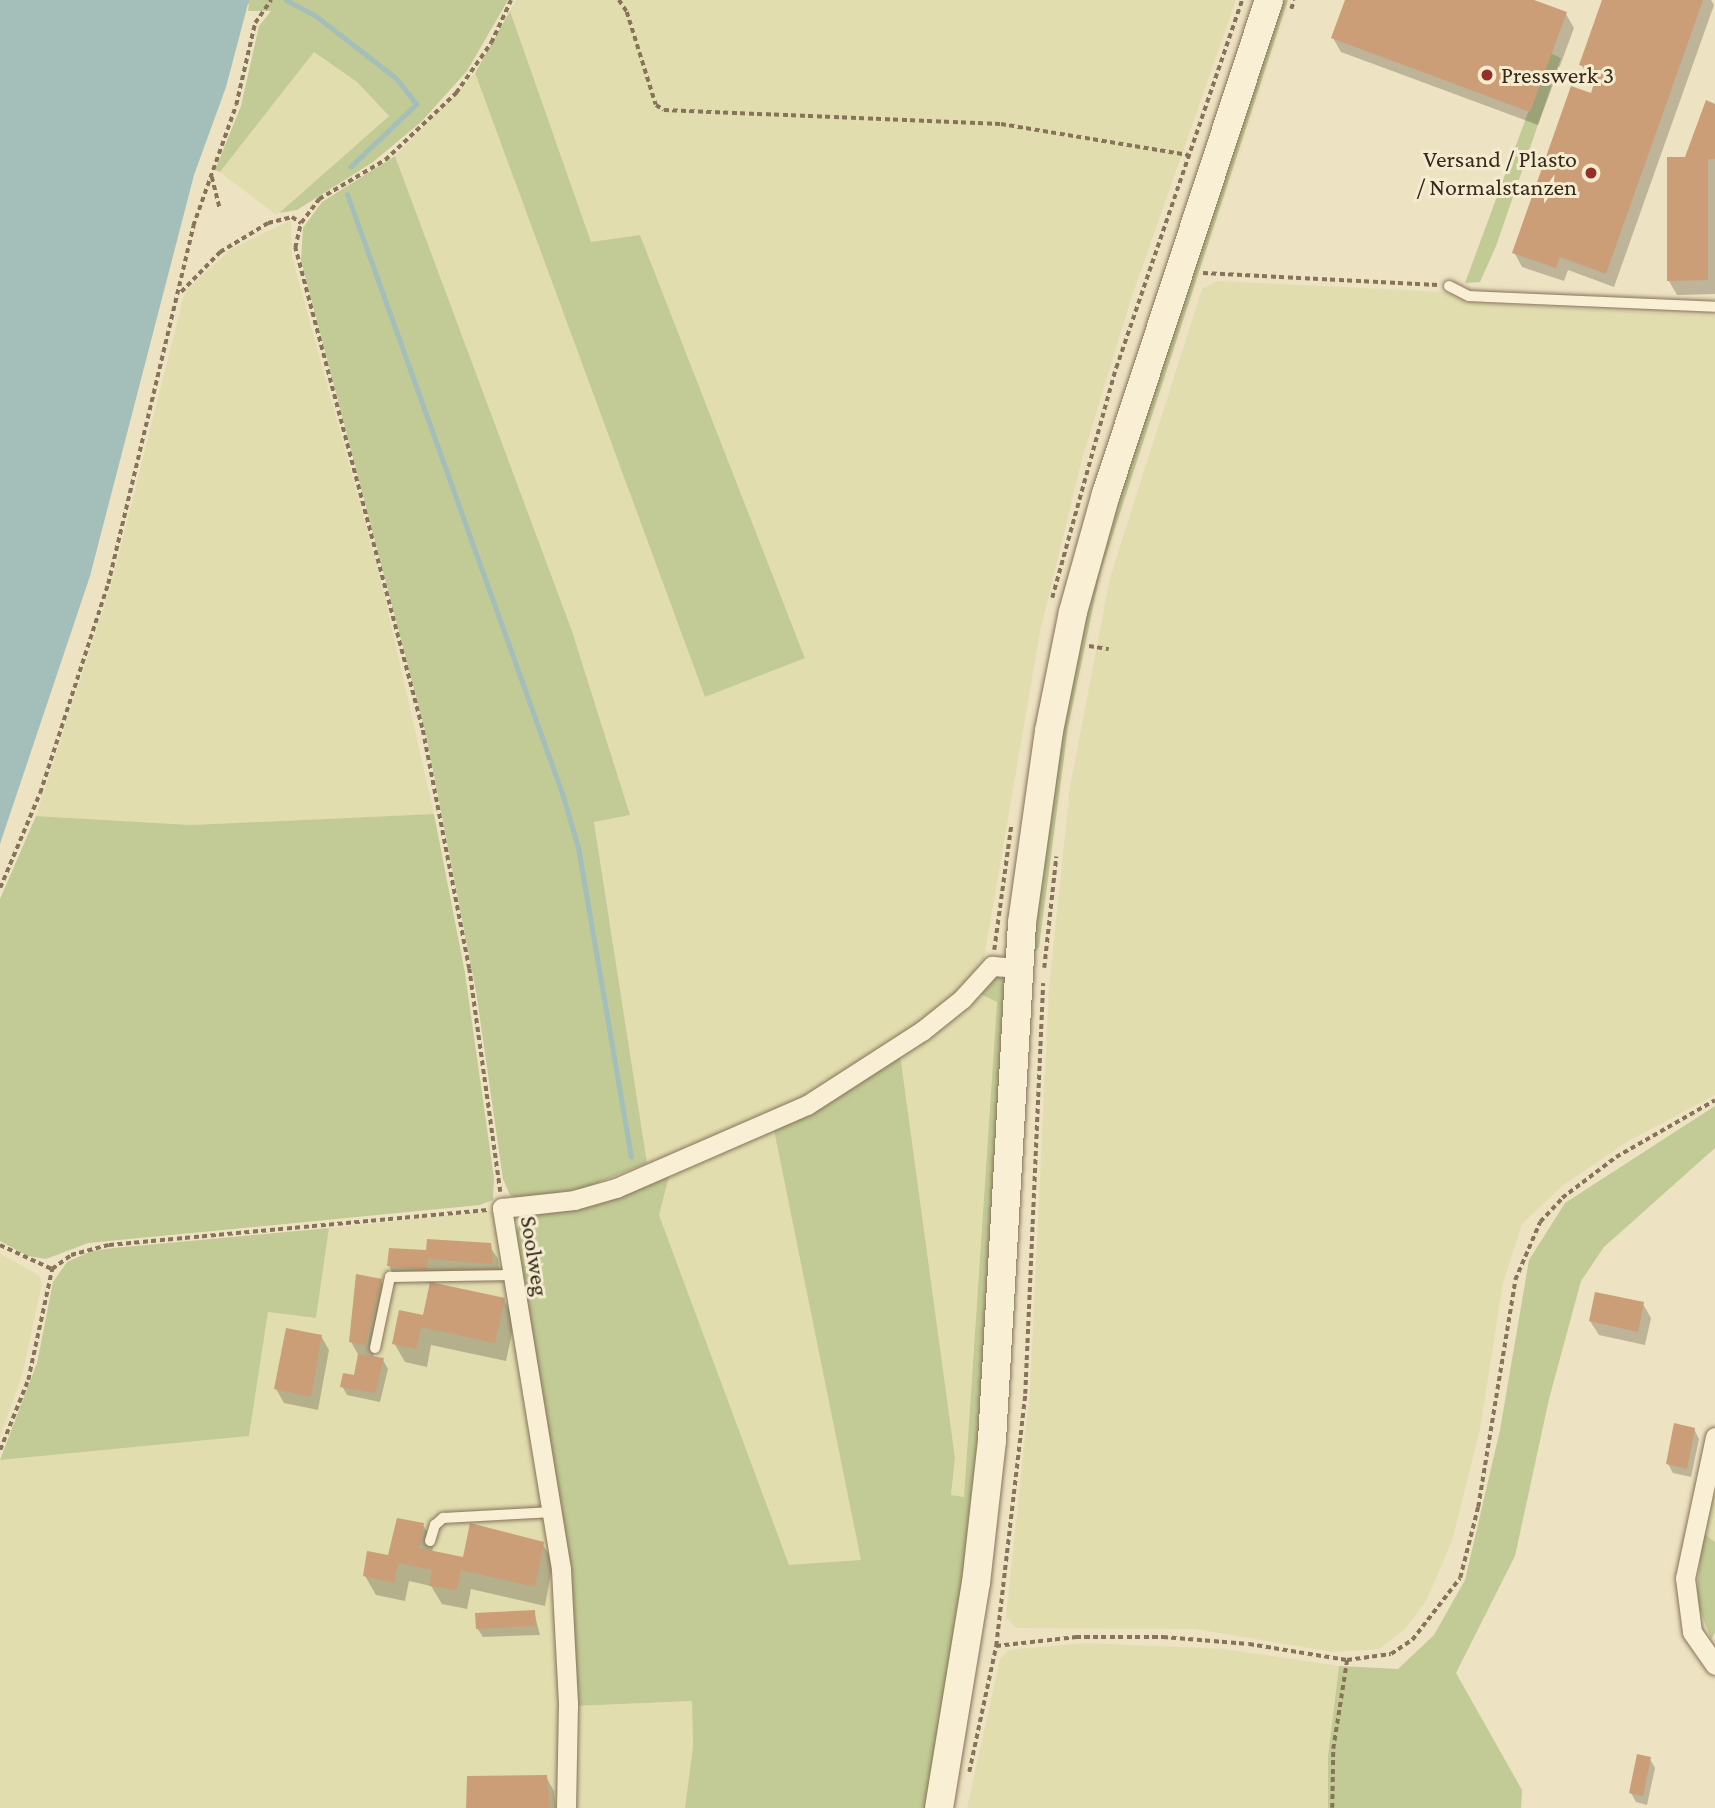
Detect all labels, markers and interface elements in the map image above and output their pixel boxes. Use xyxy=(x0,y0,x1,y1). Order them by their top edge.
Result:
place label: Presswerk 3 xyxy=(1501,61,1614,89)
marker: Presswerk 3 xyxy=(1479,67,1495,83)
place label: Versand / Plasto / Normalstanzen xyxy=(1416,145,1577,201)
marker: Versand / Plasto / Normalstanzen xyxy=(1583,165,1599,181)
street label: Soolweg xyxy=(514,1214,556,1298)

